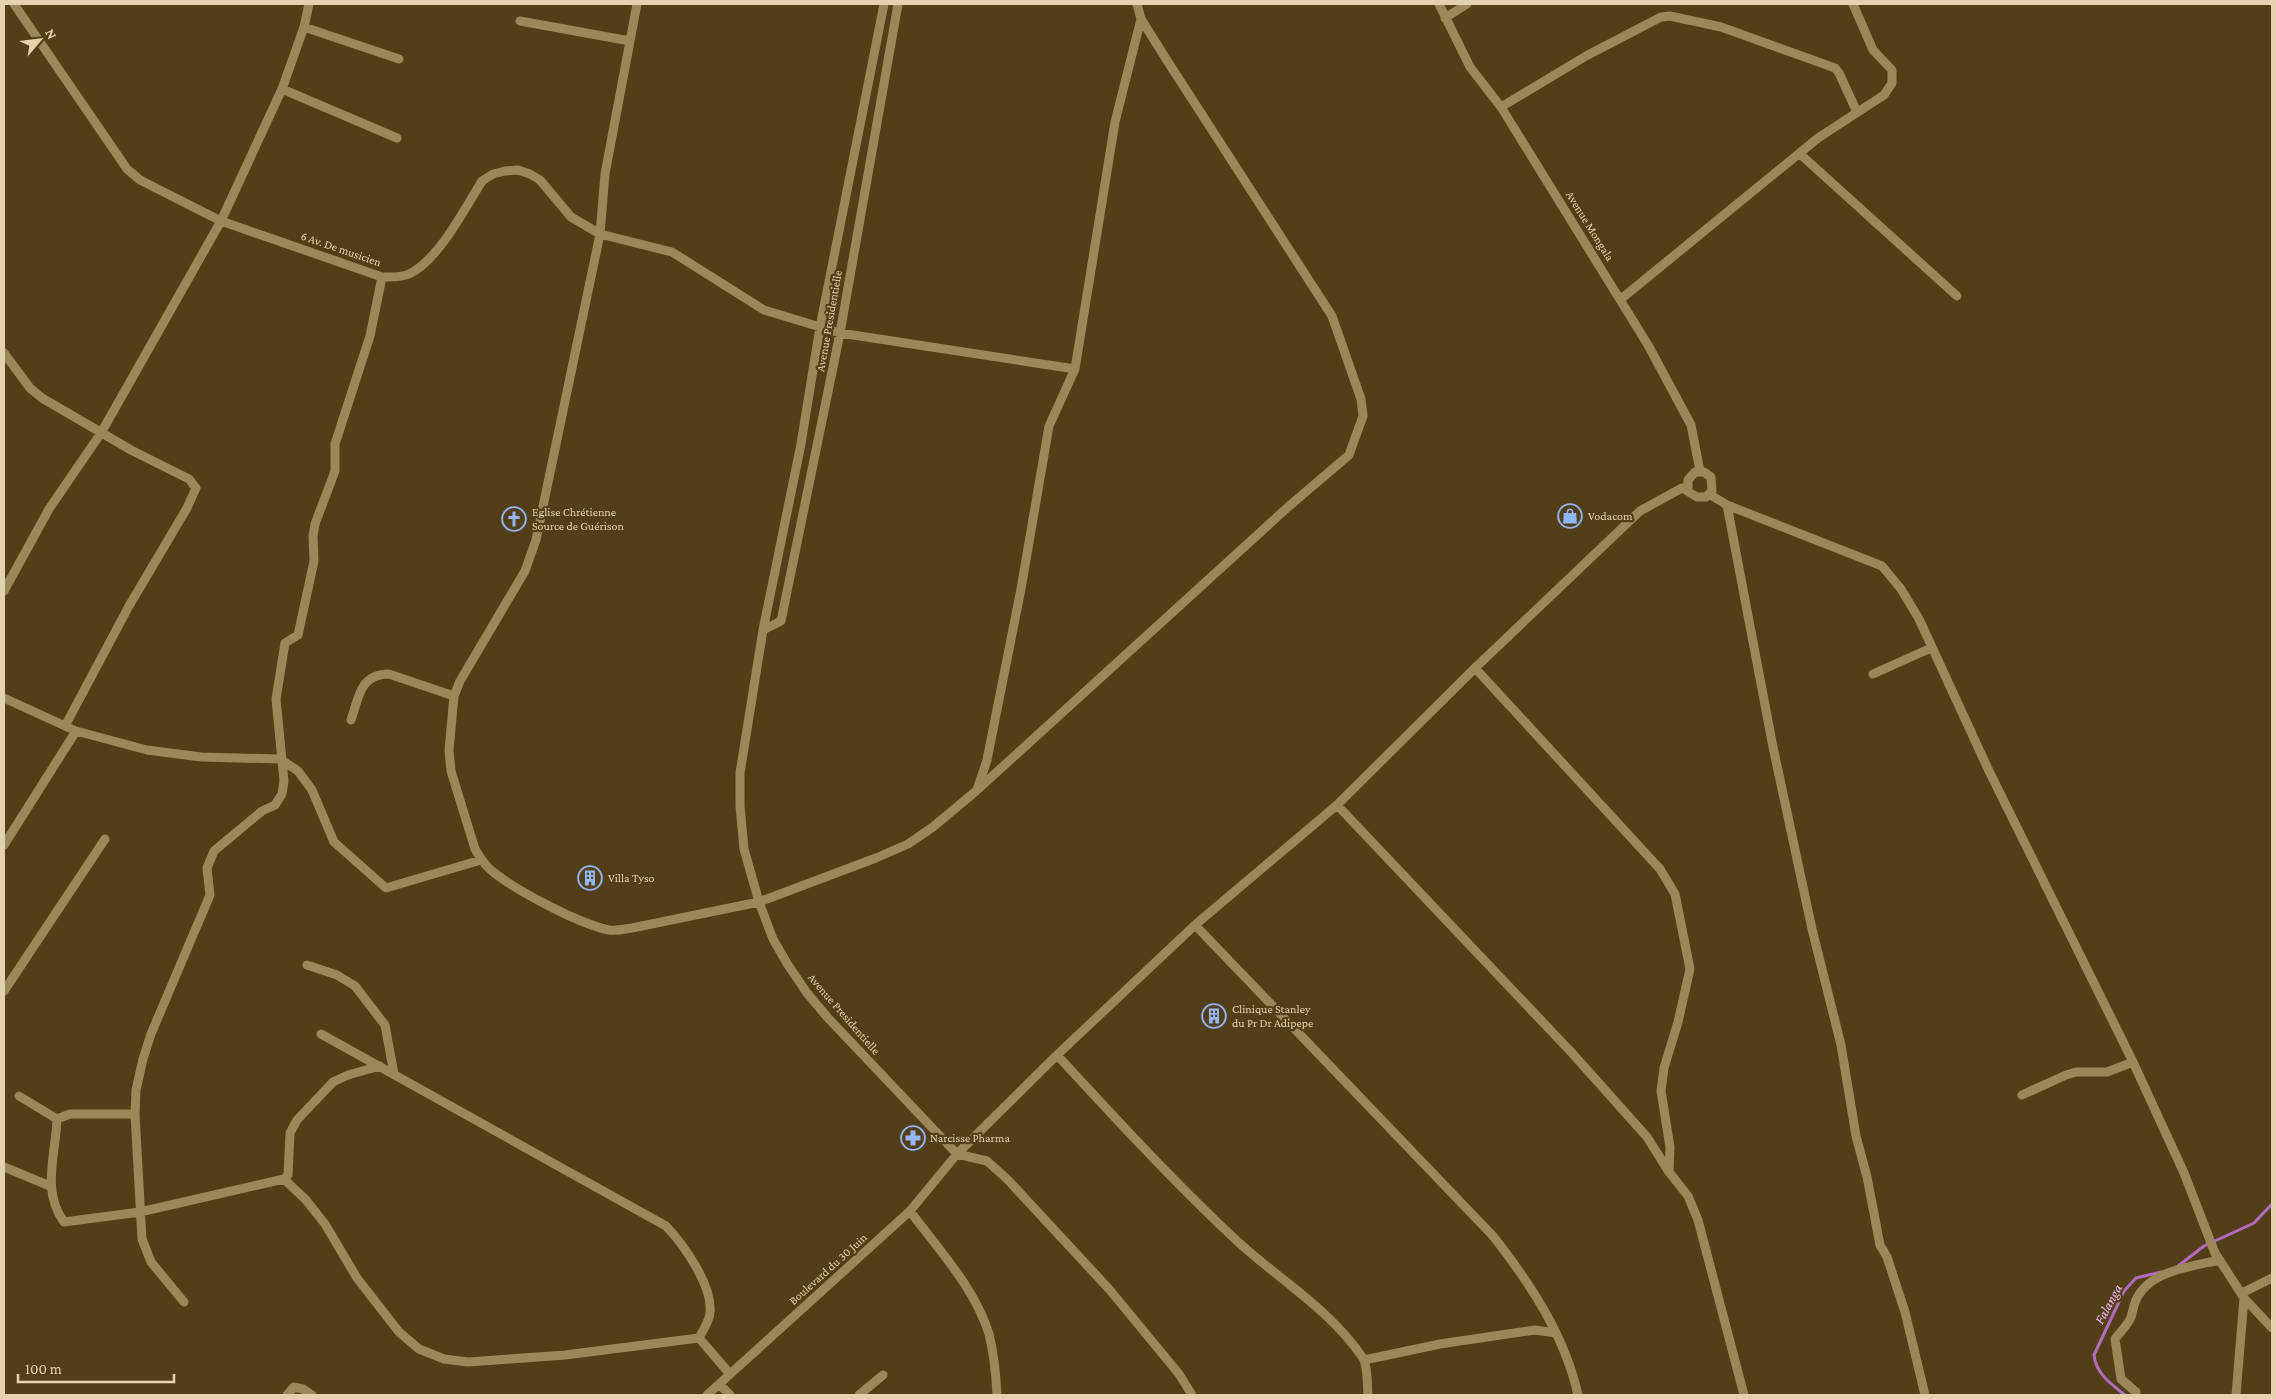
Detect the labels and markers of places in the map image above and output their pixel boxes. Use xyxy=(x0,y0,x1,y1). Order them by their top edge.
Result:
shop icon: Vodacom xyxy=(1557,503,1583,529)
place label: Eglise Chrétienne Source de Guérison xyxy=(532,505,625,533)
church icon: Eglise Chrétienne Source de Guérison xyxy=(501,506,527,532)
place label: Vodacom xyxy=(1588,509,1633,523)
building icon: Villa Tyso xyxy=(577,865,603,891)
place label: Villa Tyso xyxy=(608,871,655,885)
place label: Clinique Stanley du Pr Dr Adipepe xyxy=(1232,1002,1313,1030)
building icon: Clinique Stanley du Pr Dr Adipepe xyxy=(1201,1003,1227,1029)
pharmacy icon: Narcisse Pharma xyxy=(900,1125,926,1151)
place label: Narcisse Pharma xyxy=(930,1131,1010,1145)

